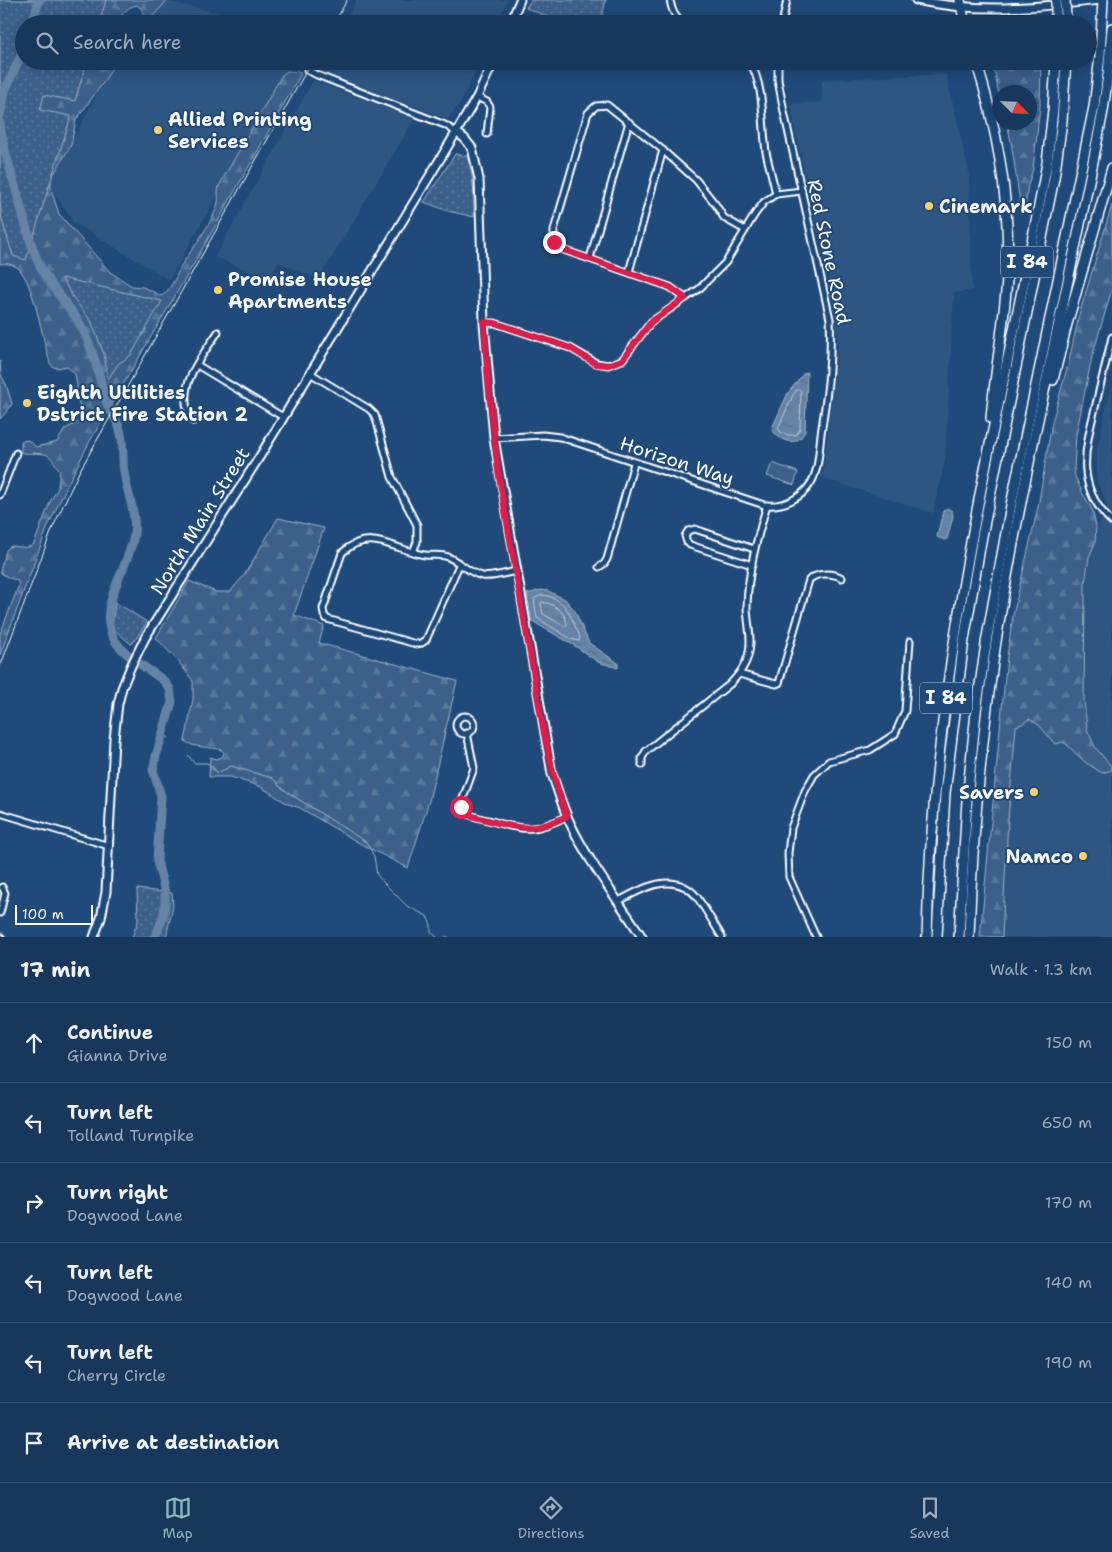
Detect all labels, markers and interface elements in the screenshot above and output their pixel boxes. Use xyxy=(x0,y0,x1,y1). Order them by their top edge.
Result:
search box xyxy=(15,15,1097,70)
icon: search xyxy=(33,29,61,57)
text: Search here xyxy=(73,30,182,55)
north arrow xyxy=(992,85,1037,130)
place label: Allied Printing Services xyxy=(168,107,312,154)
marker: Allied Printing Services xyxy=(152,124,164,136)
street label: Red Stone Road xyxy=(801,177,857,327)
place label: Cinemark xyxy=(939,194,1033,219)
marker: Cinemark xyxy=(923,200,935,212)
route end xyxy=(543,231,566,254)
road number: I 84 xyxy=(1001,246,1053,278)
place label: Promise House Apartments xyxy=(228,267,372,314)
marker: Promise House Apartments xyxy=(212,284,224,296)
place label: Eighth Utilities Dstrict Fire Station 2 xyxy=(37,380,248,427)
marker: Eighth Utilities Dstrict Fire Station 2 xyxy=(21,397,33,409)
street label: Horizon Way xyxy=(617,431,737,491)
street label: North Main Street xyxy=(145,443,255,599)
road number: I 84 xyxy=(920,682,972,714)
place label: Savers xyxy=(959,780,1024,805)
marker: Savers xyxy=(1028,786,1040,798)
route start xyxy=(450,796,473,819)
place label: Namco xyxy=(1005,844,1073,869)
marker: Namco xyxy=(1077,850,1089,862)
scale bar xyxy=(15,902,92,925)
text: 100 m xyxy=(22,905,64,923)
text: 17 min xyxy=(20,956,91,984)
text: Walk · 1.3 km xyxy=(990,959,1092,980)
text: Continue xyxy=(67,1020,153,1045)
icon: ahead xyxy=(20,1029,48,1057)
text: 150 m xyxy=(1045,1032,1092,1053)
text: Gianna Drive xyxy=(67,1045,168,1066)
text: Turn left xyxy=(67,1100,153,1125)
icon: left xyxy=(20,1109,48,1137)
text: 650 m xyxy=(1041,1112,1092,1133)
text: Tolland Turnpike xyxy=(67,1125,194,1146)
text: Turn right xyxy=(67,1180,168,1205)
icon: right xyxy=(20,1189,48,1217)
text: 170 m xyxy=(1045,1192,1092,1213)
text: Dogwood Lane xyxy=(67,1205,183,1226)
text: Turn left xyxy=(67,1260,153,1285)
icon: left xyxy=(20,1269,48,1297)
text: 140 m xyxy=(1045,1272,1092,1293)
text: Dogwood Lane xyxy=(67,1285,183,1306)
text: Turn left xyxy=(67,1340,153,1365)
icon: left xyxy=(20,1349,48,1377)
text: 190 m xyxy=(1045,1352,1092,1373)
text: Cherry Circle xyxy=(67,1365,166,1386)
icon: arrive xyxy=(20,1429,48,1457)
text: Arrive at destination xyxy=(67,1430,279,1455)
tab: Map xyxy=(163,1494,193,1542)
tab: Directions xyxy=(518,1494,584,1542)
tab: Saved xyxy=(910,1494,949,1542)

